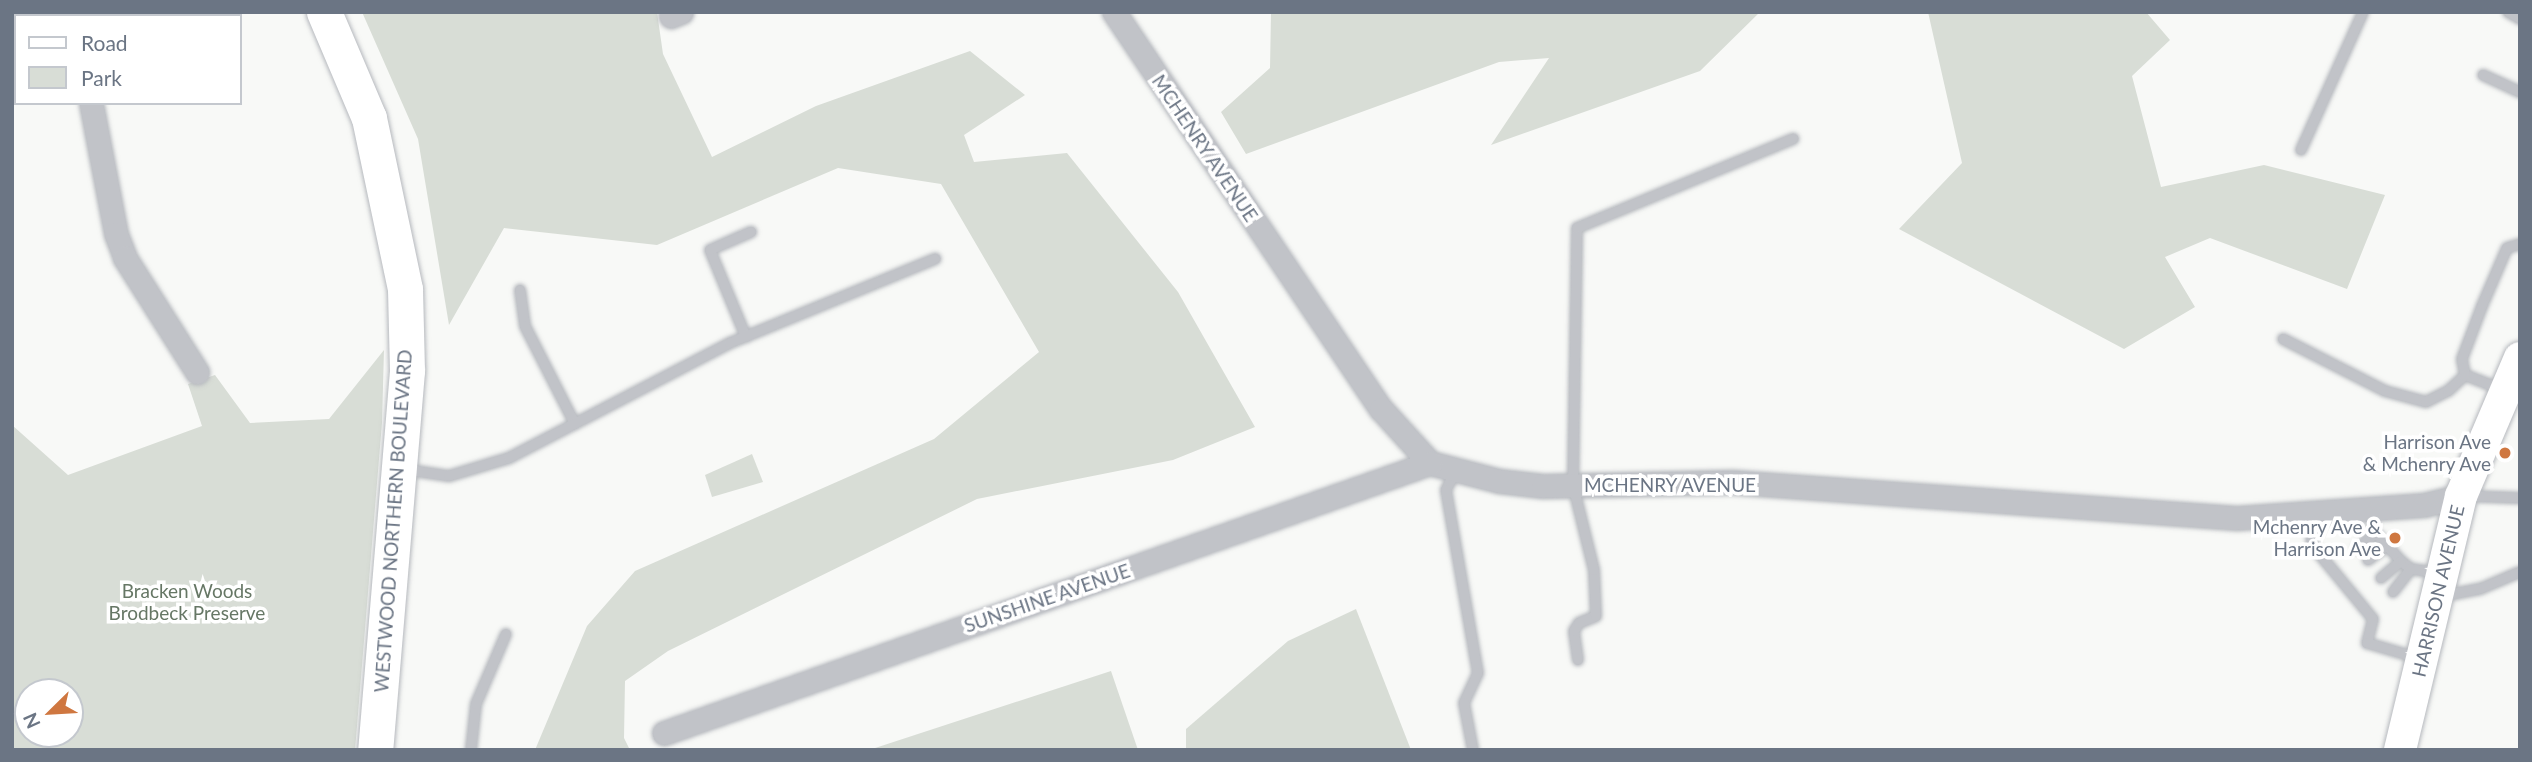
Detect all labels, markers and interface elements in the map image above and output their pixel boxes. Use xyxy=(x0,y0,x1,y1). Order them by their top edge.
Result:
legend xyxy=(14,14,242,105)
text: Road xyxy=(81,30,128,55)
text: Park xyxy=(81,65,122,90)
street label: MCHENRY AVENUE xyxy=(1147,70,1263,226)
street label: WESTWOOD NORTHERN BOULEVARD xyxy=(370,349,416,693)
place label: Harrison Ave & Mchenry Ave xyxy=(2362,431,2491,475)
marker: Harrison Ave & Mchenry Ave xyxy=(2497,445,2513,461)
street label: MCHENRY AVENUE xyxy=(1583,474,1757,496)
street label: HARRISON AVENUE xyxy=(2407,502,2469,680)
place label: Mchenry Ave & Harrison Ave xyxy=(2252,516,2381,560)
marker: Mchenry Ave & Harrison Ave xyxy=(2387,530,2403,546)
street label: SUNSHINE AVENUE xyxy=(961,559,1133,637)
park label: Bracken Woods Brodbeck Preserve xyxy=(109,580,265,624)
north arrow xyxy=(14,678,84,748)
text: N xyxy=(18,710,45,732)

